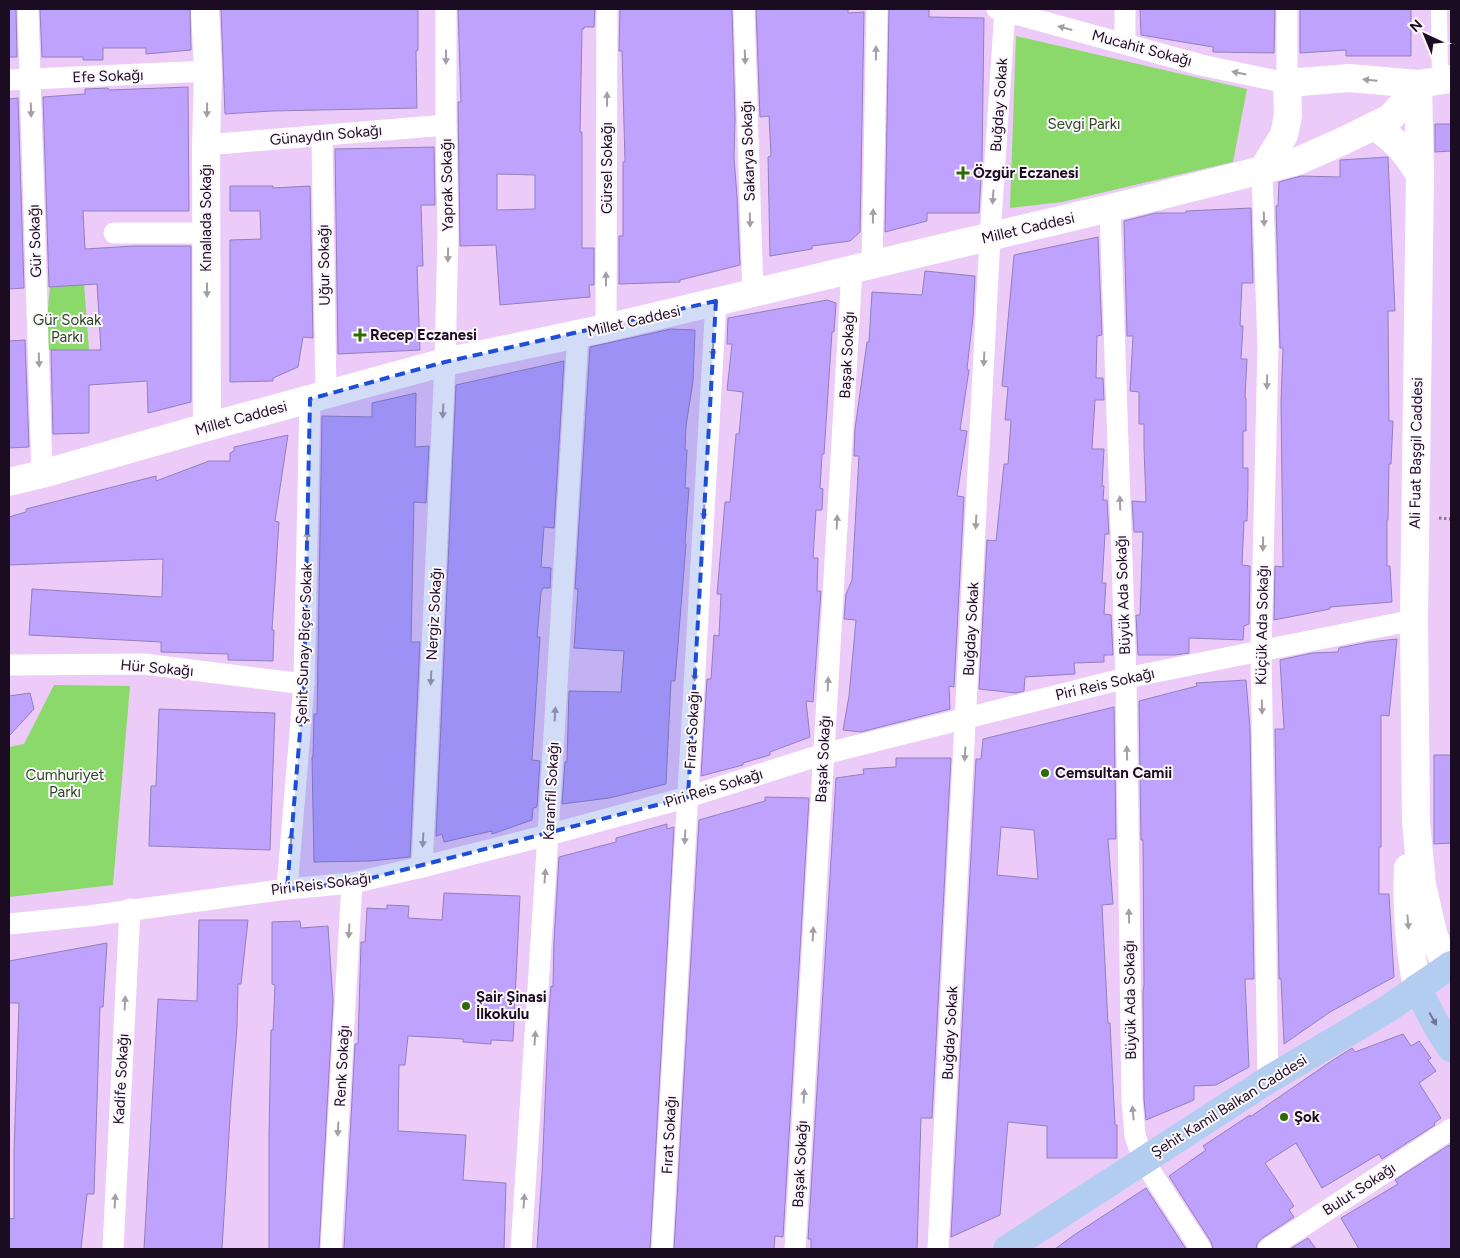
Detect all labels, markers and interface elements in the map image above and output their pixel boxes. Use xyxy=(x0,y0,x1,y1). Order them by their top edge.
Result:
north arrow xyxy=(1400,10,1450,60)
text: N xyxy=(1407,16,1426,36)
one-way arrow xyxy=(1058,23,1073,31)
street label: Mucahit Sokağı xyxy=(1090,26,1194,70)
one-way arrow xyxy=(872,45,880,61)
one-way arrow xyxy=(442,50,450,66)
one-way arrow xyxy=(742,50,750,66)
street label: Buğday Sokak xyxy=(987,57,1011,153)
street label: Efe Sokağı xyxy=(72,66,144,86)
one-way arrow xyxy=(1232,69,1247,77)
one-way arrow xyxy=(1361,75,1377,83)
one-way arrow xyxy=(603,91,611,107)
street label: Sakarya Sokağı xyxy=(737,100,759,202)
one-way arrow xyxy=(27,102,35,118)
one-way arrow xyxy=(203,102,211,118)
park label: Sevgi Parkı xyxy=(1048,115,1120,133)
street label: Günaydın Sokağı xyxy=(269,121,383,149)
street label: Gürsel Sokağı xyxy=(598,122,616,214)
street label: Yaprak Sokağı xyxy=(437,138,457,232)
place label: Özgür Eczanesi xyxy=(973,163,1079,182)
street label: Kınalıada Sokağı xyxy=(197,164,215,272)
marker: Özgür Eczanesi xyxy=(957,167,969,179)
one-way arrow xyxy=(988,189,996,205)
street label: Gür Sokağı xyxy=(25,204,45,278)
one-way arrow xyxy=(869,207,877,223)
street label: Millet Caddesi xyxy=(980,209,1076,247)
one-way arrow xyxy=(747,212,755,228)
one-way arrow xyxy=(1260,212,1268,228)
street label: Uğur Sokağı xyxy=(314,224,334,306)
one-way arrow xyxy=(444,247,452,263)
one-way arrow xyxy=(602,271,610,287)
one-way arrow xyxy=(203,282,211,298)
street label: Millet Caddesi xyxy=(586,302,682,340)
park label: Gür Sokak Parkı xyxy=(33,311,102,346)
street label: Başak Sokağı xyxy=(836,311,858,399)
place label: Recep Eczanesi xyxy=(370,326,477,344)
marker: Recep Eczanesi xyxy=(354,329,366,341)
one-way arrow xyxy=(709,342,717,358)
one-way arrow xyxy=(35,352,43,368)
one-way arrow xyxy=(980,352,988,368)
one-way arrow xyxy=(1263,374,1271,390)
street label: Ali Fuat Başgil Caddesi xyxy=(1406,377,1426,529)
street label: Millet Caddesi xyxy=(193,397,289,439)
one-way arrow xyxy=(438,403,446,419)
one-way arrow xyxy=(1116,495,1124,511)
one-way arrow xyxy=(699,505,707,521)
one-way arrow xyxy=(834,513,842,529)
one-way arrow xyxy=(972,514,980,530)
one-way arrow xyxy=(303,530,311,546)
street label: Büyük Ada Sokağı xyxy=(1112,535,1134,655)
one-way arrow xyxy=(1259,537,1267,553)
street label: Şehit Sunay Biçer Sokak xyxy=(292,562,316,725)
street label: Küçük Ada Sokağı xyxy=(1252,565,1272,685)
street label: Nergiz Sokağı xyxy=(423,567,445,661)
street label: Buğday Sokak xyxy=(960,581,982,677)
street label: Hür Sokağı xyxy=(120,656,194,680)
street label: Piri Reis Sokağı xyxy=(1054,664,1156,704)
one-way arrow xyxy=(690,667,698,683)
one-way arrow xyxy=(426,670,434,686)
one-way arrow xyxy=(824,676,832,692)
street label: Fırat Sokağı xyxy=(681,690,703,770)
one-way arrow xyxy=(1258,699,1266,715)
one-way arrow xyxy=(552,706,560,722)
street label: Başak Sokağı xyxy=(812,715,834,803)
street label: Karanfil Sokağı xyxy=(539,741,563,841)
one-way arrow xyxy=(1123,745,1131,761)
one-way arrow xyxy=(960,746,968,762)
place label: Cemsultan Camii xyxy=(1055,764,1172,782)
street label: Piri Reis Sokağı xyxy=(663,765,765,811)
park label: Cumhuriyet Parkı xyxy=(26,766,105,801)
marker: Cemsultan Camii xyxy=(1039,767,1051,779)
one-way arrow xyxy=(681,829,689,845)
one-way arrow xyxy=(287,832,295,848)
one-way arrow xyxy=(419,832,427,848)
one-way arrow xyxy=(542,868,550,884)
street label: Piri Reis Sokağı xyxy=(270,869,372,899)
one-way arrow xyxy=(1125,907,1133,923)
one-way arrow xyxy=(1404,915,1412,931)
one-way arrow xyxy=(345,924,353,940)
one-way arrow xyxy=(810,925,818,941)
street label: Büyük Ada Sokağı xyxy=(1120,940,1140,1060)
street label: Buğday Sokak xyxy=(939,985,961,1081)
place label: Şair Şinasi İlkokulu xyxy=(476,988,547,1023)
one-way arrow xyxy=(121,995,129,1011)
marker: Şair Şinasi İlkokulu xyxy=(460,1000,472,1012)
one-way arrow xyxy=(1428,1013,1437,1026)
street label: Renk Sokağı xyxy=(331,1025,353,1107)
one-way arrow xyxy=(531,1030,539,1046)
street label: Kadife Sokağı xyxy=(110,1033,132,1125)
street label: Şehit Kamil Balkan Caddesi xyxy=(1148,1051,1310,1161)
one-way arrow xyxy=(801,1087,809,1103)
street label: Fırat Sokağı xyxy=(658,1095,680,1175)
one-way arrow xyxy=(1129,1105,1137,1121)
place label: Şok xyxy=(1294,1108,1320,1126)
marker: Şok xyxy=(1278,1111,1290,1123)
street label: Başak Sokağı xyxy=(789,1120,811,1208)
one-way arrow xyxy=(334,1121,342,1137)
street label: Bulut Sokağı xyxy=(1319,1159,1399,1219)
one-way arrow xyxy=(111,1192,119,1208)
one-way arrow xyxy=(520,1192,528,1208)

